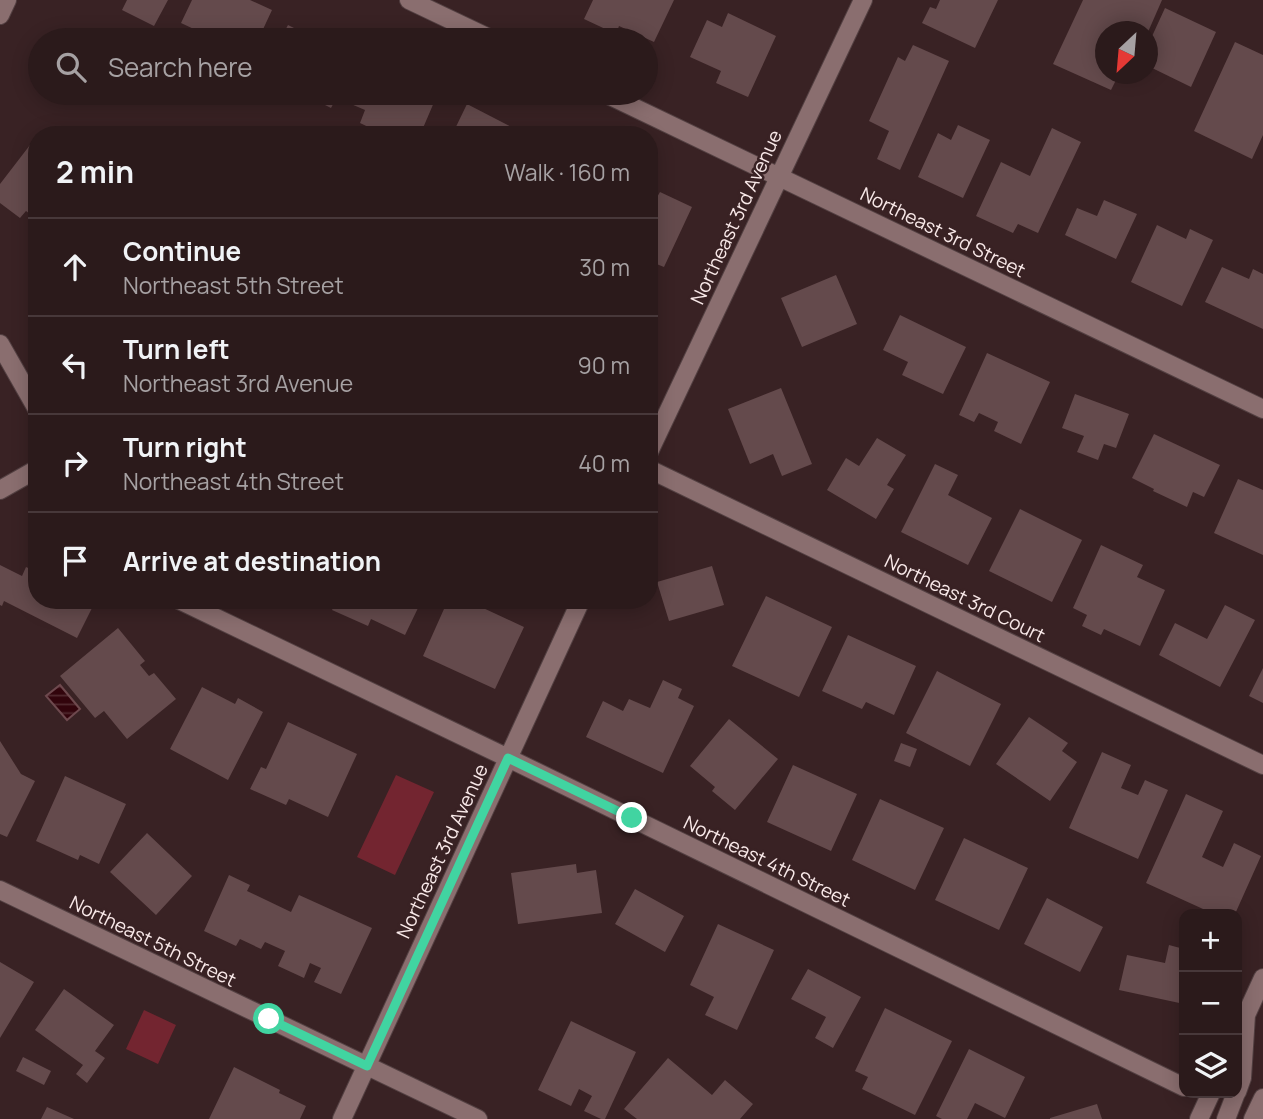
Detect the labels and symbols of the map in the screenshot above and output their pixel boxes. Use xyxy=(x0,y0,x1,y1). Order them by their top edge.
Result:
north arrow xyxy=(1095,21,1158,84)
street label: Northeast 3rd Avenue xyxy=(684,125,788,309)
street label: Northeast 3rd Street xyxy=(856,181,1030,283)
street label: Northeast 3rd Court xyxy=(880,548,1050,648)
street label: Northeast 3rd Avenue xyxy=(390,759,494,943)
route end xyxy=(616,802,647,833)
street label: Northeast 4th Street xyxy=(679,809,855,913)
street label: Northeast 5th Street xyxy=(65,889,241,993)
route start xyxy=(253,1003,284,1034)

